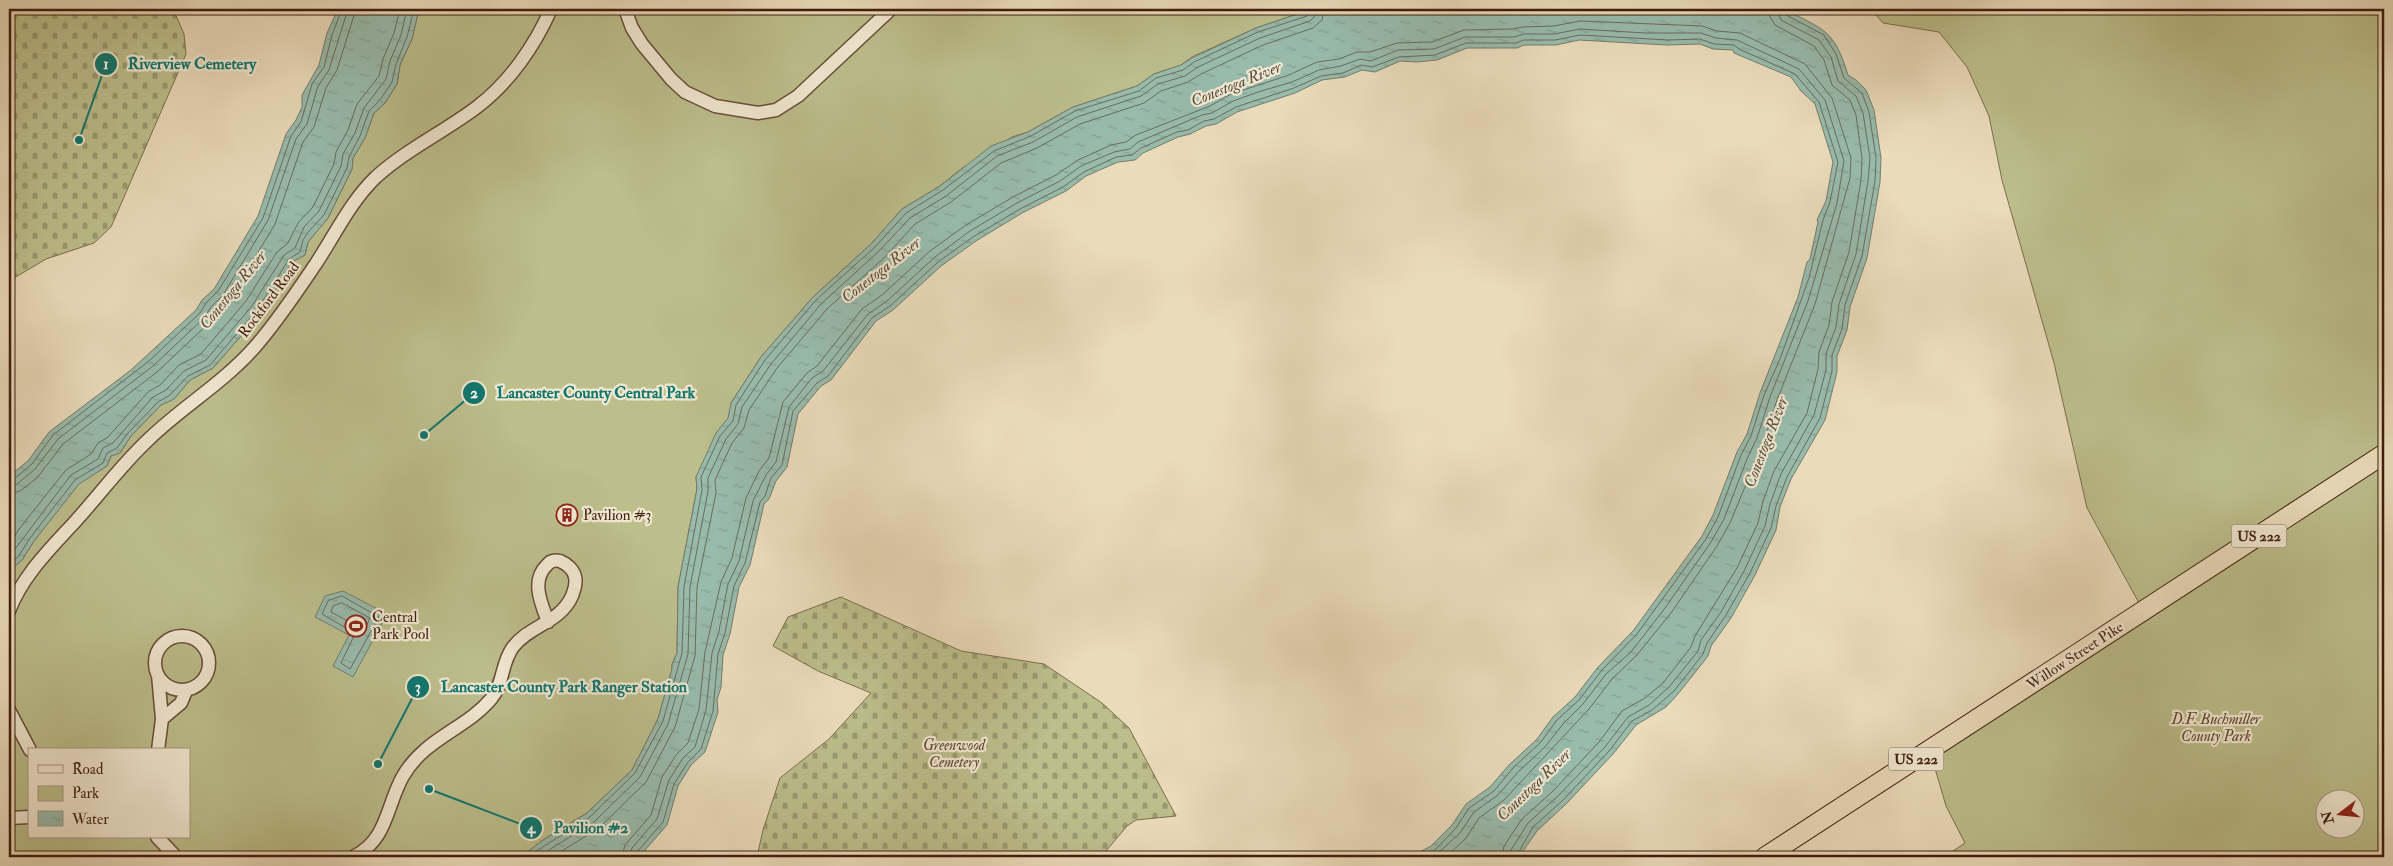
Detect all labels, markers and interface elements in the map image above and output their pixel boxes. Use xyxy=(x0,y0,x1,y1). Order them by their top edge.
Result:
callout: Riverview Cemetery xyxy=(93,48,267,79)
text: Riverview Cemetery xyxy=(128,54,257,75)
text: 1 xyxy=(103,55,109,74)
water label: Conestoga River xyxy=(1188,56,1285,111)
water label: Conestoga River xyxy=(837,232,926,307)
water label: Conestoga River xyxy=(195,246,272,333)
street label: Rockford Road xyxy=(234,258,304,342)
callout: Lancaster County Central Park xyxy=(461,377,705,408)
text: Lancaster County Central Park xyxy=(497,383,696,404)
text: 2 xyxy=(470,384,478,403)
water label: Conestoga River xyxy=(1740,393,1793,490)
building icon: Pavilion #3 xyxy=(555,503,579,527)
place label: Pavilion #3 xyxy=(583,506,651,525)
road number: US 222 xyxy=(2232,524,2286,548)
place label: Central Park Pool xyxy=(372,608,429,644)
sports icon: Central Park Pool xyxy=(344,614,368,638)
street label: Willow Street Pike xyxy=(2022,618,2127,695)
callout: Lancaster County Park Ranger Station xyxy=(406,671,697,702)
text: Lancaster County Park Ranger Station xyxy=(441,677,688,698)
text: 3 xyxy=(415,678,421,697)
park label: D.F. Buchmiller County Park xyxy=(2171,710,2262,746)
park label: Greenwood Cemetery xyxy=(923,736,987,772)
water label: Conestoga River xyxy=(1493,744,1576,825)
legend xyxy=(28,748,190,838)
road number: US 222 xyxy=(1888,748,1944,771)
text: Road xyxy=(72,760,104,779)
text: Park xyxy=(72,784,99,803)
north arrow xyxy=(2316,788,2366,838)
text: N xyxy=(2318,809,2338,827)
text: Water xyxy=(71,810,109,829)
callout: Pavilion #2 xyxy=(518,812,638,843)
text: Pavilion #2 xyxy=(554,818,628,838)
text: 4 xyxy=(526,819,536,838)

